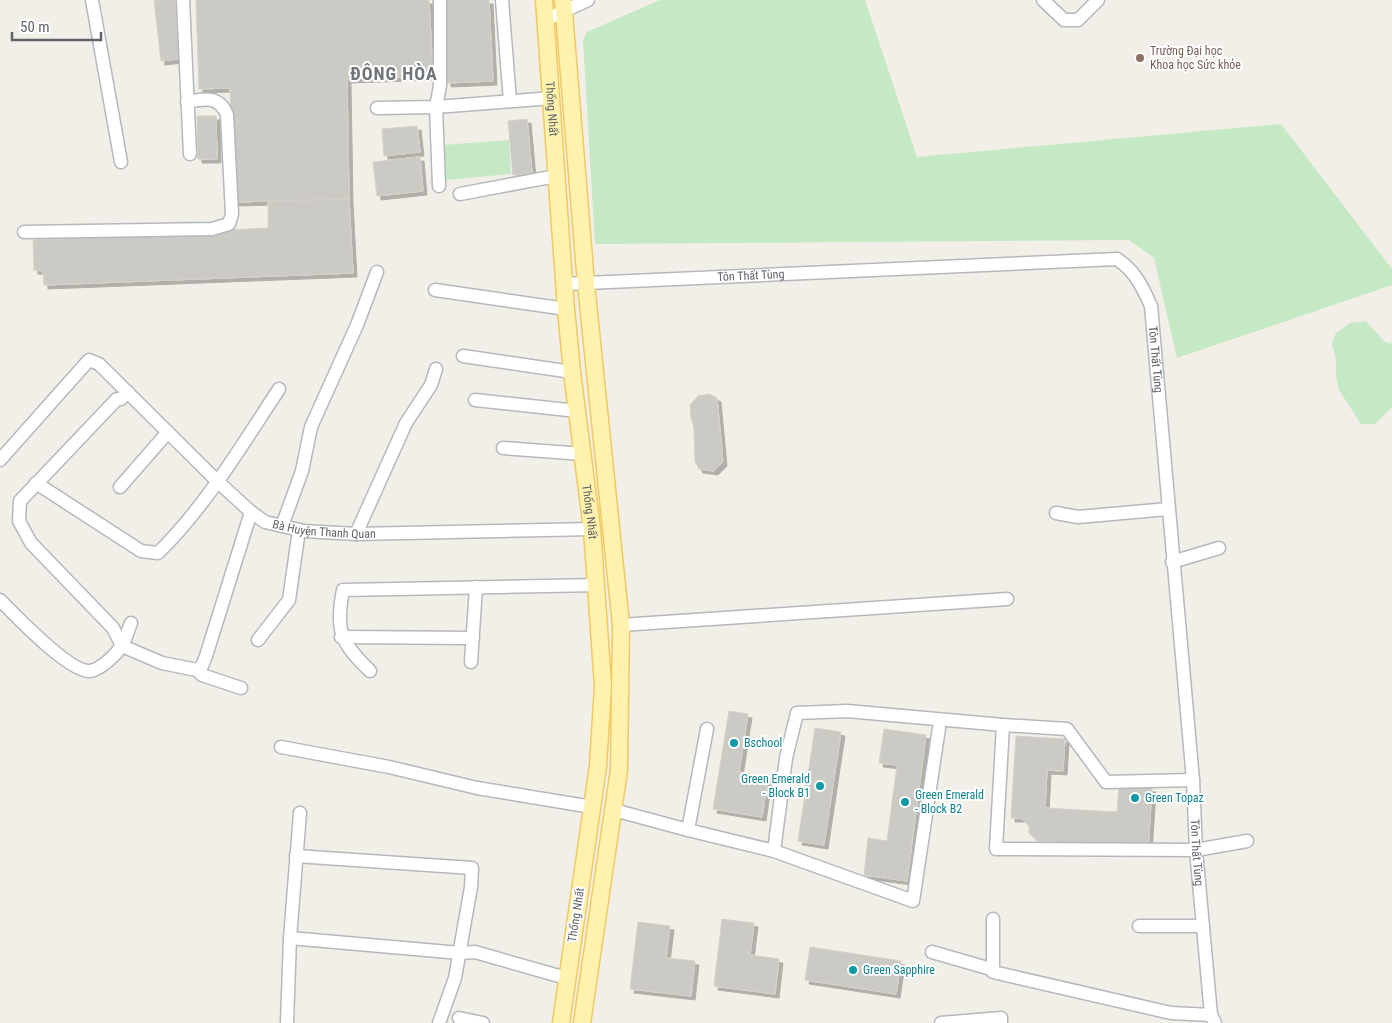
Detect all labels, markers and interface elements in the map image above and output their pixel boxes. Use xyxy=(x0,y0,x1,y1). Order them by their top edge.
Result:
scale bar xyxy=(12,10,101,42)
text: 50 m xyxy=(20,18,50,36)
place label: Trường Đại học Khoa học Sức khỏe xyxy=(1150,44,1241,72)
marker: Trường Đại học Khoa học Sức khỏe xyxy=(1134,52,1146,64)
district label: ĐÔNG HÒA xyxy=(350,63,438,84)
street label: Thống Nhất xyxy=(543,81,561,137)
street label: Tôn Thất Tùng xyxy=(717,267,785,284)
street label: Tôn Thất Tùng xyxy=(1146,325,1166,393)
street label: Thống Nhất xyxy=(579,484,600,540)
street label: Bà Huyện Thanh Quan xyxy=(271,517,376,541)
place label: Bschool xyxy=(744,736,782,750)
marker: Bschool xyxy=(728,737,740,749)
place label: Green Emerald - Block B1 xyxy=(741,772,810,800)
marker: Green Emerald - Block B1 xyxy=(814,780,826,792)
place label: Green Emerald - Block B2 xyxy=(915,788,984,816)
place label: Green Topaz xyxy=(1145,791,1204,805)
marker: Green Topaz xyxy=(1129,792,1141,804)
marker: Green Emerald - Block B2 xyxy=(899,796,911,808)
street label: Tôn Thất Tùng xyxy=(1188,819,1206,887)
street label: Thống Nhất xyxy=(565,886,587,943)
place label: Green Sapphire xyxy=(863,963,935,977)
marker: Green Sapphire xyxy=(847,964,859,976)

